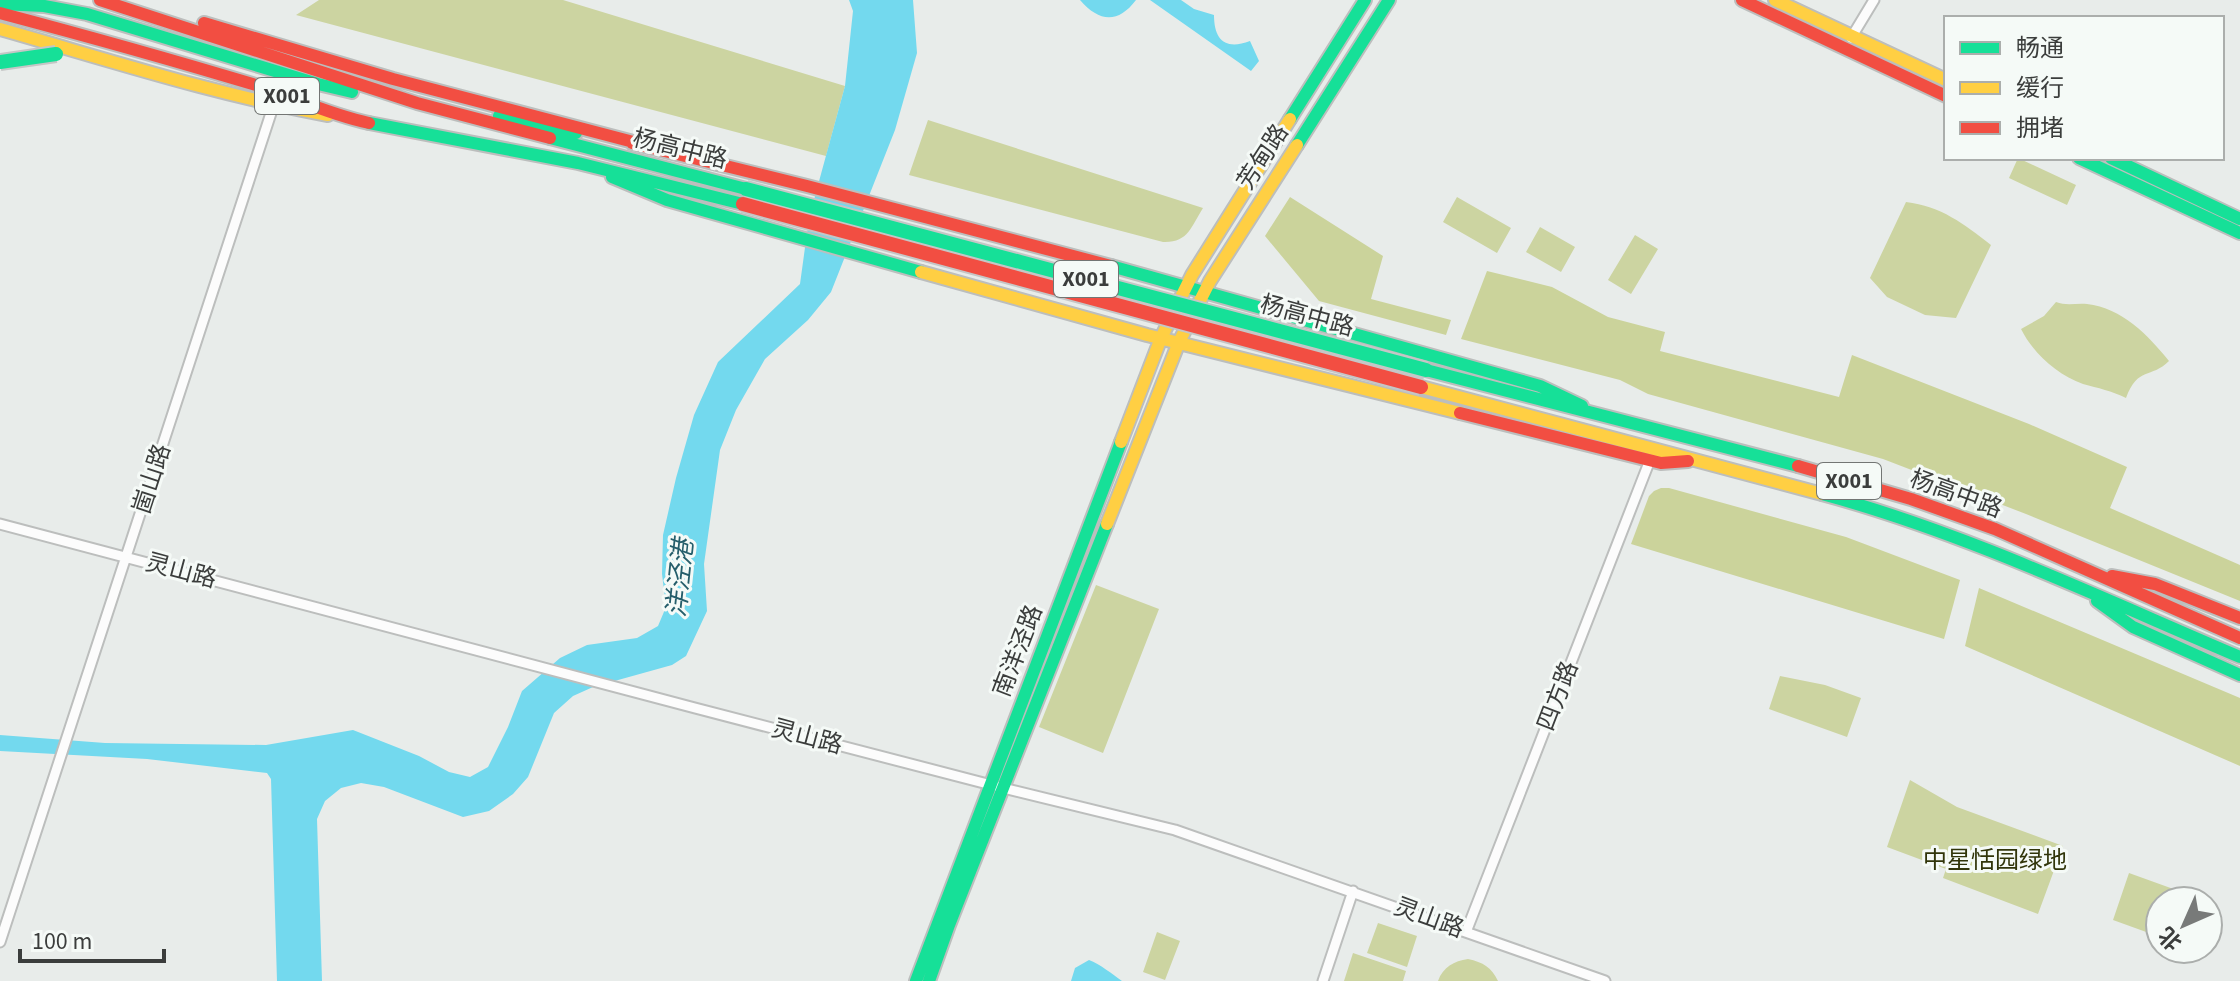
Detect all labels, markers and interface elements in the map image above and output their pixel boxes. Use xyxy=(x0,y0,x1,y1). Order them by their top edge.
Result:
legend xyxy=(1944,16,2224,160)
text: 畅通 xyxy=(2016,31,2064,66)
text: 缓行 xyxy=(2016,71,2064,106)
road number: X001 xyxy=(255,78,319,114)
text: 拥堵 xyxy=(2016,111,2064,146)
street label: 芳甸路 xyxy=(1229,117,1297,197)
street label: 杨高中路 xyxy=(629,120,731,178)
road number: X001 xyxy=(1054,261,1118,297)
street label: 杨高中路 xyxy=(1256,287,1358,345)
street label: 崮山路 xyxy=(124,439,180,519)
street label: 杨高中路 xyxy=(1905,461,2007,527)
road number: X001 xyxy=(1817,463,1881,499)
water label: 洋泾港 xyxy=(658,533,703,619)
street label: 灵山路 xyxy=(142,545,220,597)
street label: 南洋泾路 xyxy=(984,600,1052,702)
street label: 四方路 xyxy=(1529,656,1587,736)
street label: 灵山路 xyxy=(768,711,846,763)
park label: 中星恬园绿地 xyxy=(1923,843,2067,878)
north arrow xyxy=(2144,885,2224,965)
street label: 灵山路 xyxy=(1389,889,1469,947)
scale bar xyxy=(20,913,164,963)
text: 北 xyxy=(2151,919,2190,958)
text: 100 m xyxy=(32,924,92,959)

